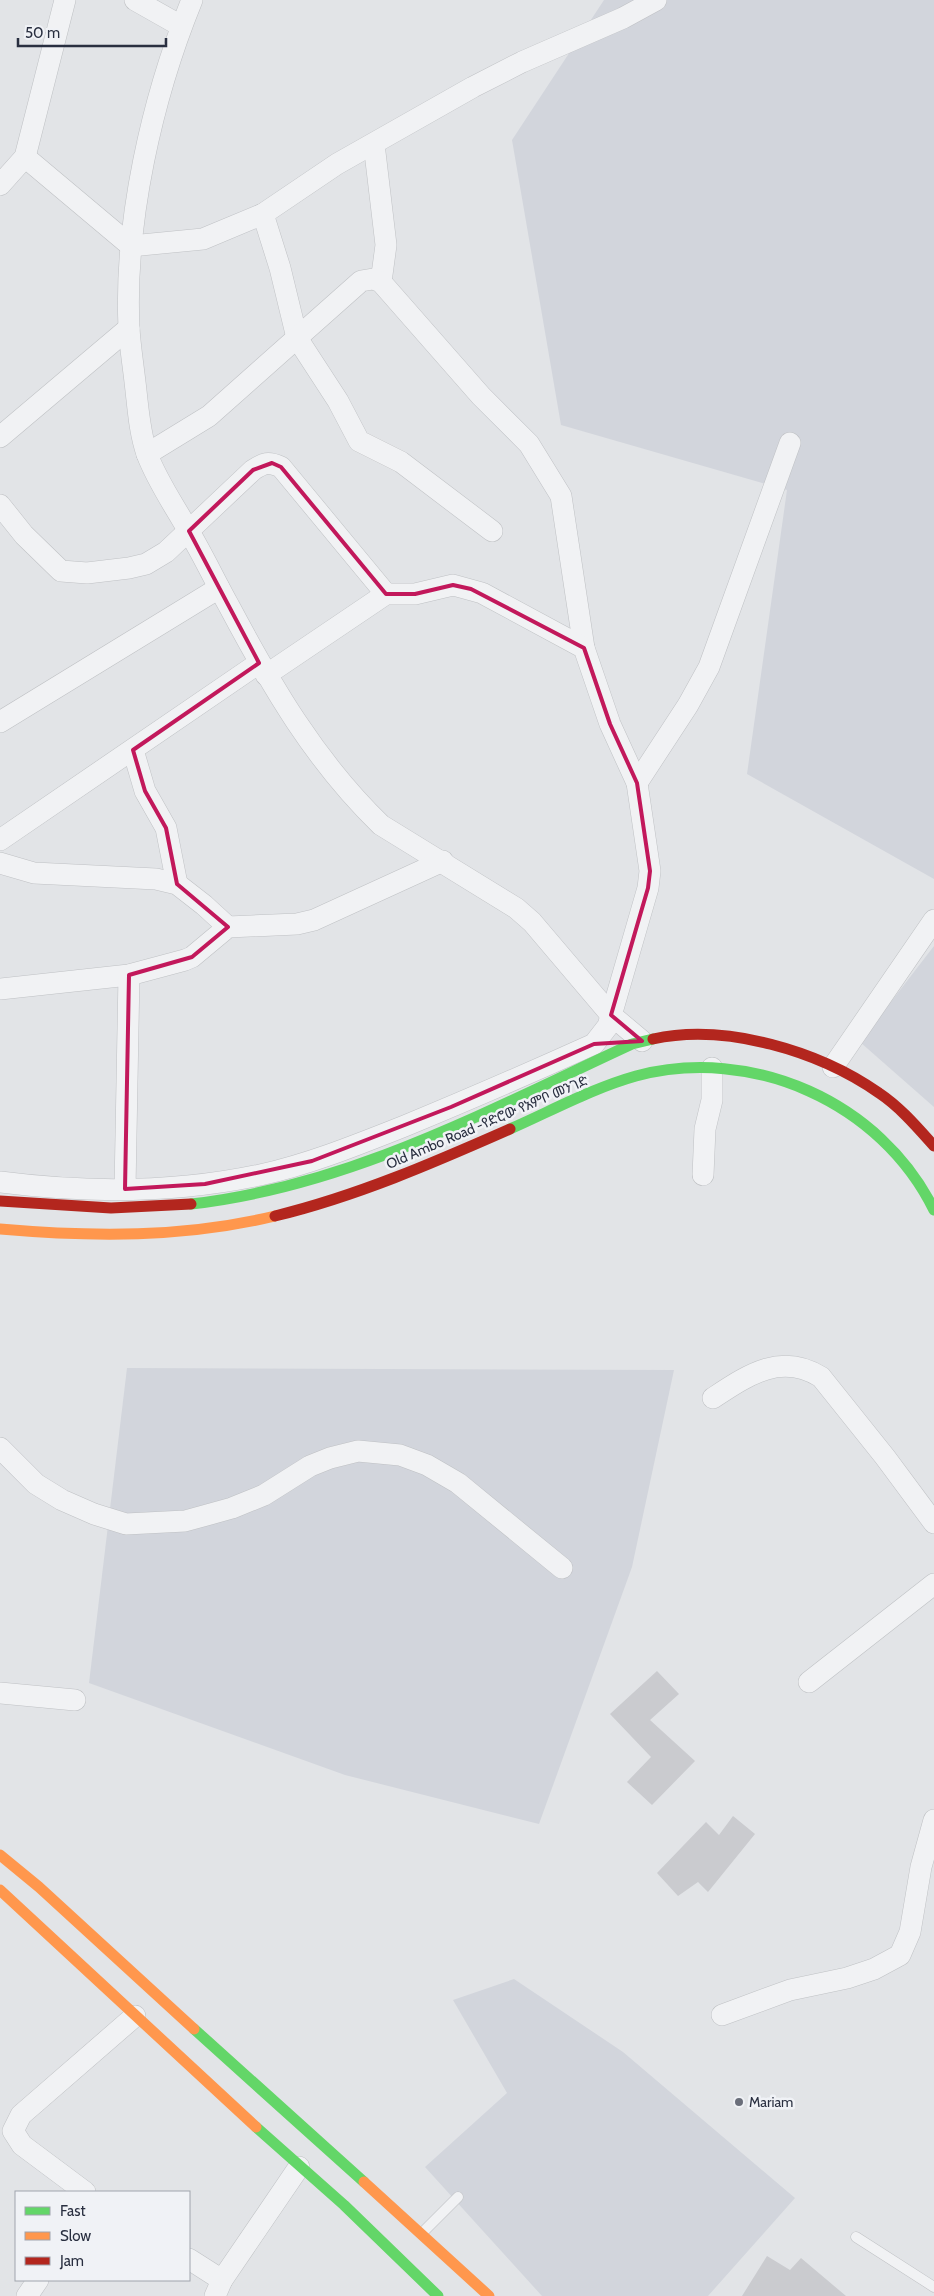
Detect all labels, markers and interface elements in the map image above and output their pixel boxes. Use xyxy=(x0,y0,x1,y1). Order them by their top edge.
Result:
scale bar xyxy=(18,15,165,47)
text: 50 m xyxy=(25,24,60,42)
street label: Old Ambo Road -የድሮው የአምቦ መንገድ xyxy=(383,1071,591,1173)
place label: Mariam xyxy=(749,2093,793,2111)
marker: Mariam xyxy=(733,2096,745,2108)
legend xyxy=(15,2191,190,2281)
text: Fast xyxy=(60,2202,85,2220)
text: Slow xyxy=(60,2227,91,2245)
text: Jam xyxy=(59,2252,84,2270)

